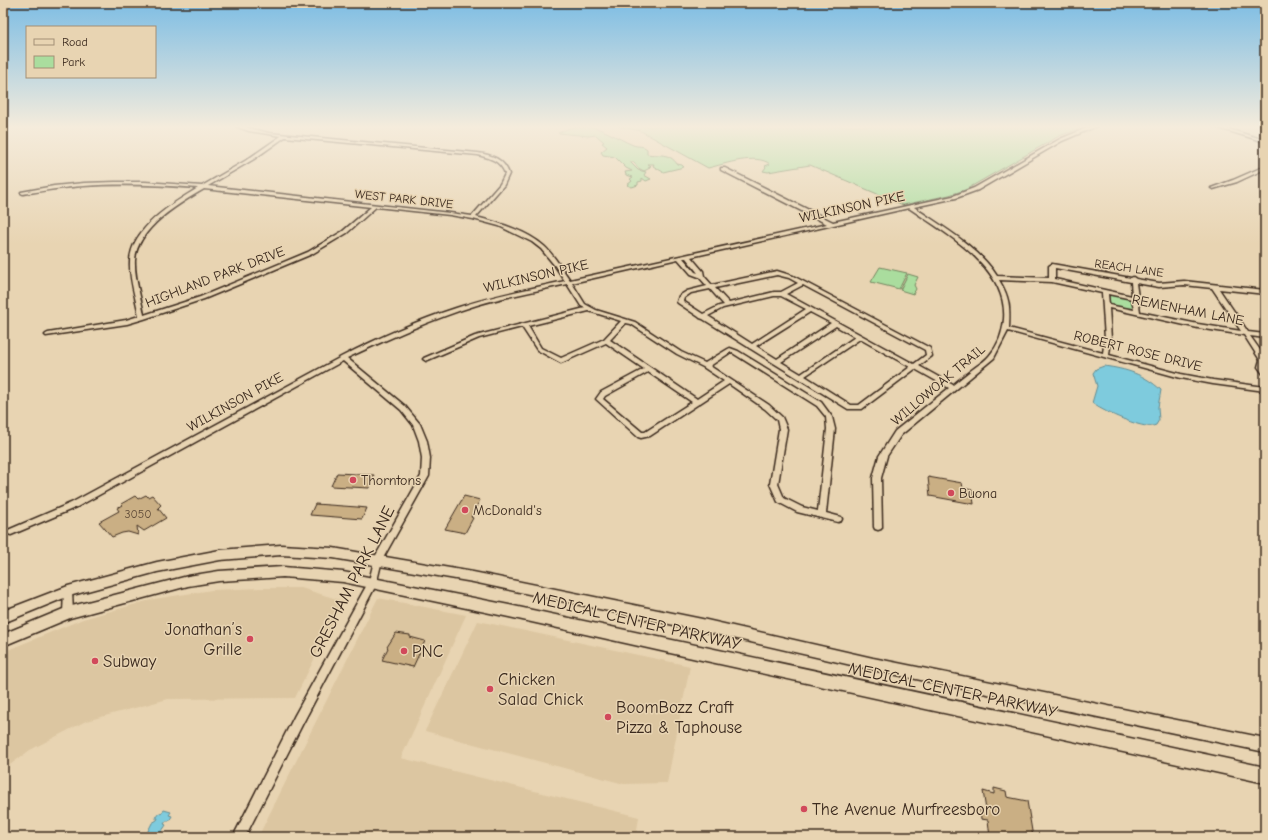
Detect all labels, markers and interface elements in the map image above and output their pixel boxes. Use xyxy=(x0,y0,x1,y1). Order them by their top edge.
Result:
legend xyxy=(26,26,156,78)
text: Road xyxy=(62,35,88,49)
text: Park xyxy=(62,55,85,69)
street label: WEST PARK DRIVE xyxy=(354,187,454,211)
street label: WILKINSON PIKE xyxy=(798,188,906,226)
street label: HIGHLAND PARK DRIVE xyxy=(143,243,287,311)
street label: WILKINSON PIKE xyxy=(482,256,590,296)
street label: REACH LANE xyxy=(1094,256,1164,280)
street label: REMENHAM LANE xyxy=(1131,291,1245,329)
street label: ROBERT ROSE DRIVE xyxy=(1072,327,1204,375)
street label: WILLOWOAK TRAIL xyxy=(888,341,988,429)
street label: WILKINSON PIKE xyxy=(184,369,286,435)
place label: Thorntons xyxy=(361,472,421,489)
marker: Thorntons xyxy=(348,475,358,485)
place label: Buona xyxy=(959,485,997,502)
marker: Buona xyxy=(946,488,956,498)
place label: McDonald's xyxy=(473,502,542,519)
street label: GRESHAM PARK LANE xyxy=(305,503,399,661)
marker: McDonald's xyxy=(460,505,470,515)
house number: 3050 xyxy=(124,507,152,521)
street label: MEDICAL CENTER PARKWAY xyxy=(531,588,743,654)
place label: Jonathan’s Grille xyxy=(165,620,242,659)
marker: Jonathan’s Grille xyxy=(245,634,255,644)
place label: PNC xyxy=(412,642,443,661)
marker: PNC xyxy=(399,646,409,656)
place label: Subway xyxy=(103,652,157,671)
marker: Subway xyxy=(90,656,100,666)
street label: MEDICAL CENTER PARKWAY xyxy=(847,659,1059,721)
place label: Chicken Salad Chick xyxy=(498,670,584,709)
marker: Chicken Salad Chick xyxy=(485,684,495,694)
place label: BoomBozz Craft Pizza & Taphouse xyxy=(616,698,742,737)
marker: BoomBozz Craft Pizza & Taphouse xyxy=(603,712,613,722)
place label: The Avenue Murfreesboro xyxy=(812,800,1000,819)
marker: The Avenue Murfreesboro xyxy=(799,804,809,814)

